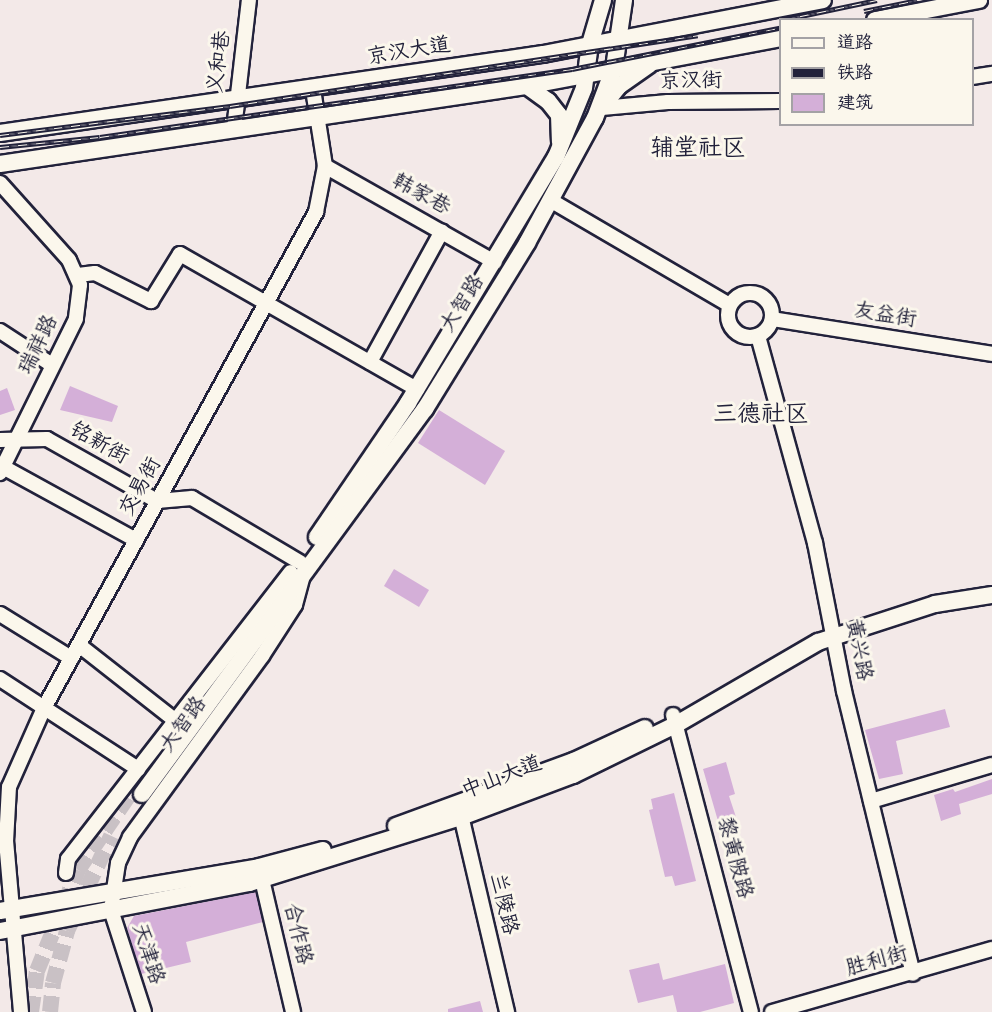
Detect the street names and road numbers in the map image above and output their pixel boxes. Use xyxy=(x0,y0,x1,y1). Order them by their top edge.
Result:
street label: 义和巷 xyxy=(204,29,236,95)
street label: 京汉大道 xyxy=(366,33,452,71)
street label: 京汉街 xyxy=(659,69,723,95)
street label: 韩家巷 xyxy=(387,169,455,221)
street label: 大智路 xyxy=(436,271,490,337)
street label: 友益街 xyxy=(852,299,918,333)
street label: 瑞祥路 xyxy=(14,311,64,379)
street label: 铭新街 xyxy=(65,418,133,470)
street label: 交易街 xyxy=(115,453,167,521)
street label: 黄兴路 xyxy=(840,617,876,683)
street label: 大智路 xyxy=(155,692,213,758)
street label: 中山大道 xyxy=(458,751,546,805)
street label: 黎黄陂路 xyxy=(711,814,757,902)
street label: 兰陵路 xyxy=(484,870,522,938)
street label: 合作路 xyxy=(278,900,316,968)
street label: 天津路 xyxy=(125,920,169,988)
street label: 胜利街 xyxy=(843,942,911,982)

